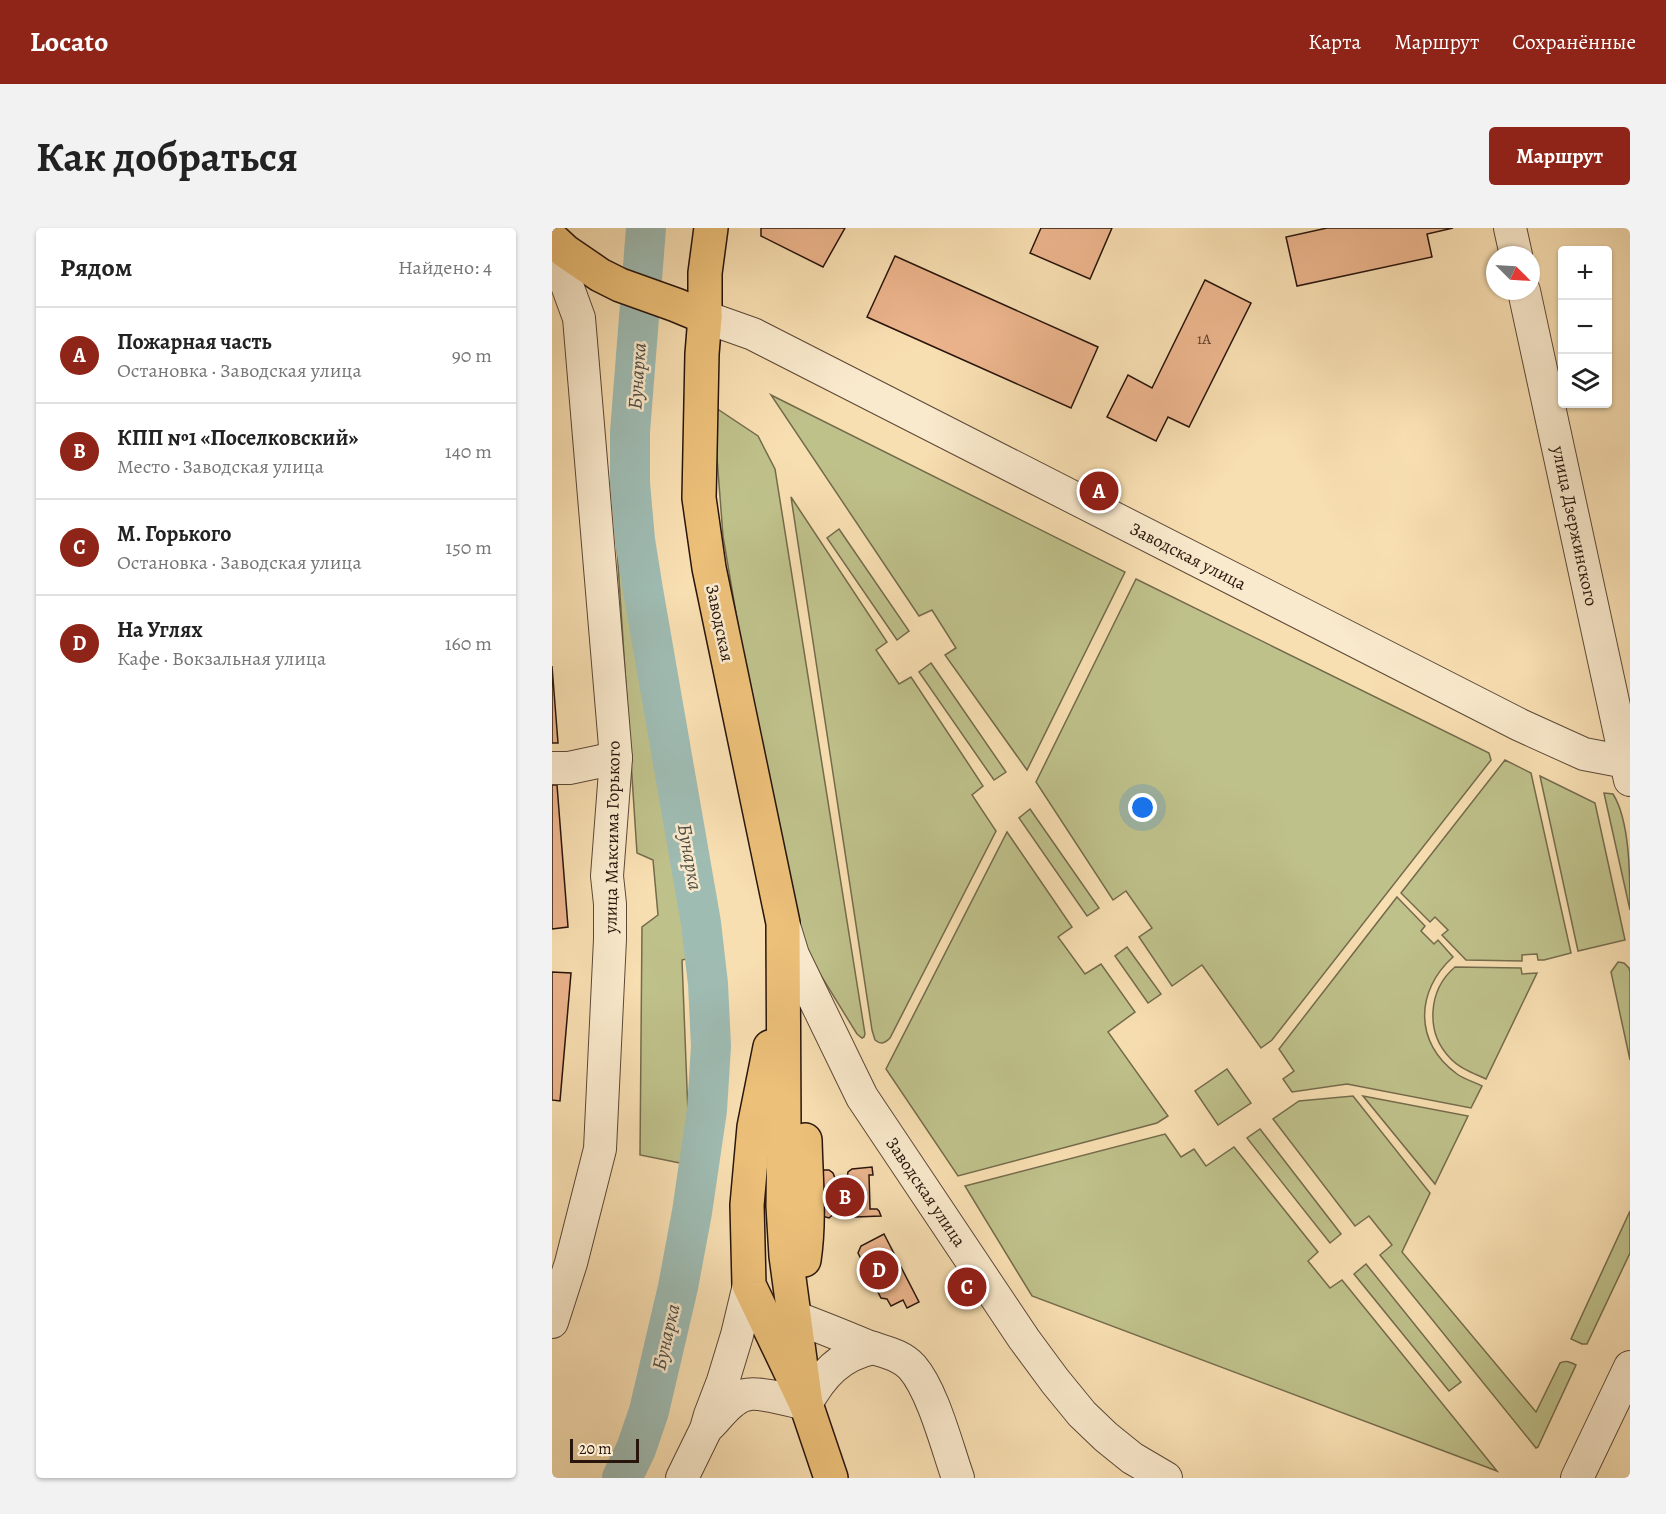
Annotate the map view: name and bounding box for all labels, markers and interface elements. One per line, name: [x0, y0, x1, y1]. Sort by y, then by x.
text: Locato: [30, 23, 108, 61]
text: Карта: [1308, 28, 1361, 56]
text: Маршрут: [1394, 28, 1479, 56]
text: Сохранённые: [1512, 28, 1636, 56]
button: Маршрут: [1489, 127, 1630, 185]
text: Как добраться: [36, 128, 298, 185]
north arrow: [1486, 246, 1540, 300]
map controls: [1558, 246, 1612, 408]
button: +: [1558, 246, 1612, 300]
text: Рядом: [60, 250, 132, 285]
text: Найдено: 4: [398, 254, 492, 281]
button: −: [1558, 300, 1612, 354]
text: Пожарная часть: [117, 327, 272, 357]
house number: 1А: [1197, 329, 1211, 349]
text: A: [73, 342, 86, 369]
text: 90 m: [452, 342, 492, 369]
water label: Бунарка: [621, 342, 653, 410]
button: layers: [1558, 354, 1612, 408]
text: Остановка · Заводская улица: [117, 357, 362, 384]
text: КПП №1 «Поселковский»: [117, 423, 358, 453]
text: B: [73, 438, 86, 465]
text: 140 m: [445, 438, 492, 465]
street label: улица Дзержинского: [1546, 443, 1604, 608]
text: Место · Заводская улица: [117, 453, 324, 480]
pin: A: [1080, 468, 1118, 514]
street label: Заводская улица: [1126, 516, 1251, 596]
text: М. Горького: [117, 519, 231, 549]
text: C: [73, 534, 86, 561]
text: 150 m: [445, 534, 492, 561]
text: Остановка · Заводская улица: [117, 549, 362, 576]
street label: Заводская: [700, 582, 740, 664]
text: На Углях: [117, 615, 203, 645]
text: D: [73, 630, 86, 657]
text: 160 m: [445, 630, 492, 657]
text: Кафе · Вокзальная улица: [117, 645, 326, 672]
street label: улица Максима Горького: [598, 740, 626, 935]
your location: [1128, 793, 1157, 822]
water label: Бунарка: [671, 822, 709, 892]
street label: Заводская улица: [880, 1132, 972, 1252]
pin: B: [826, 1174, 864, 1220]
pin: D: [860, 1248, 898, 1292]
pin: C: [948, 1264, 986, 1310]
water label: Бунарка: [645, 1301, 687, 1373]
scale bar: [570, 1436, 639, 1464]
text: 20 m: [579, 1438, 612, 1460]

